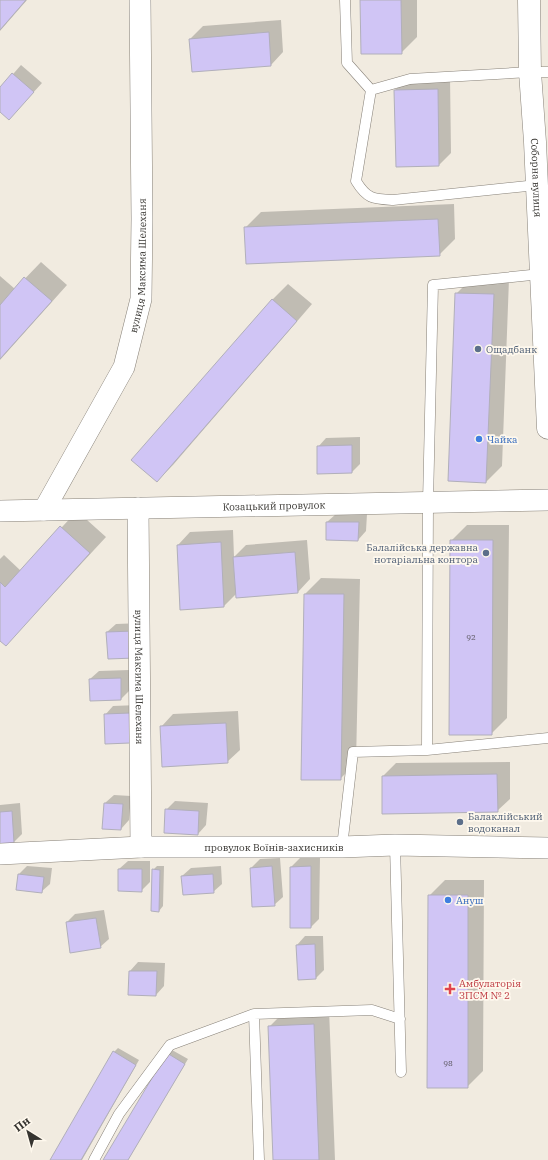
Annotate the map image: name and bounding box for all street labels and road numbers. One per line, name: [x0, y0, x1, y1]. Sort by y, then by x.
street label: Соборна вулиця: [528, 138, 545, 218]
street label: вулиця Максима Шелеханя: [126, 198, 149, 334]
street label: Козацький провулок: [223, 498, 326, 513]
street label: вулиця Максима Шелеханя: [132, 609, 147, 745]
street label: провулок Воїнів-захисників: [204, 841, 344, 854]

